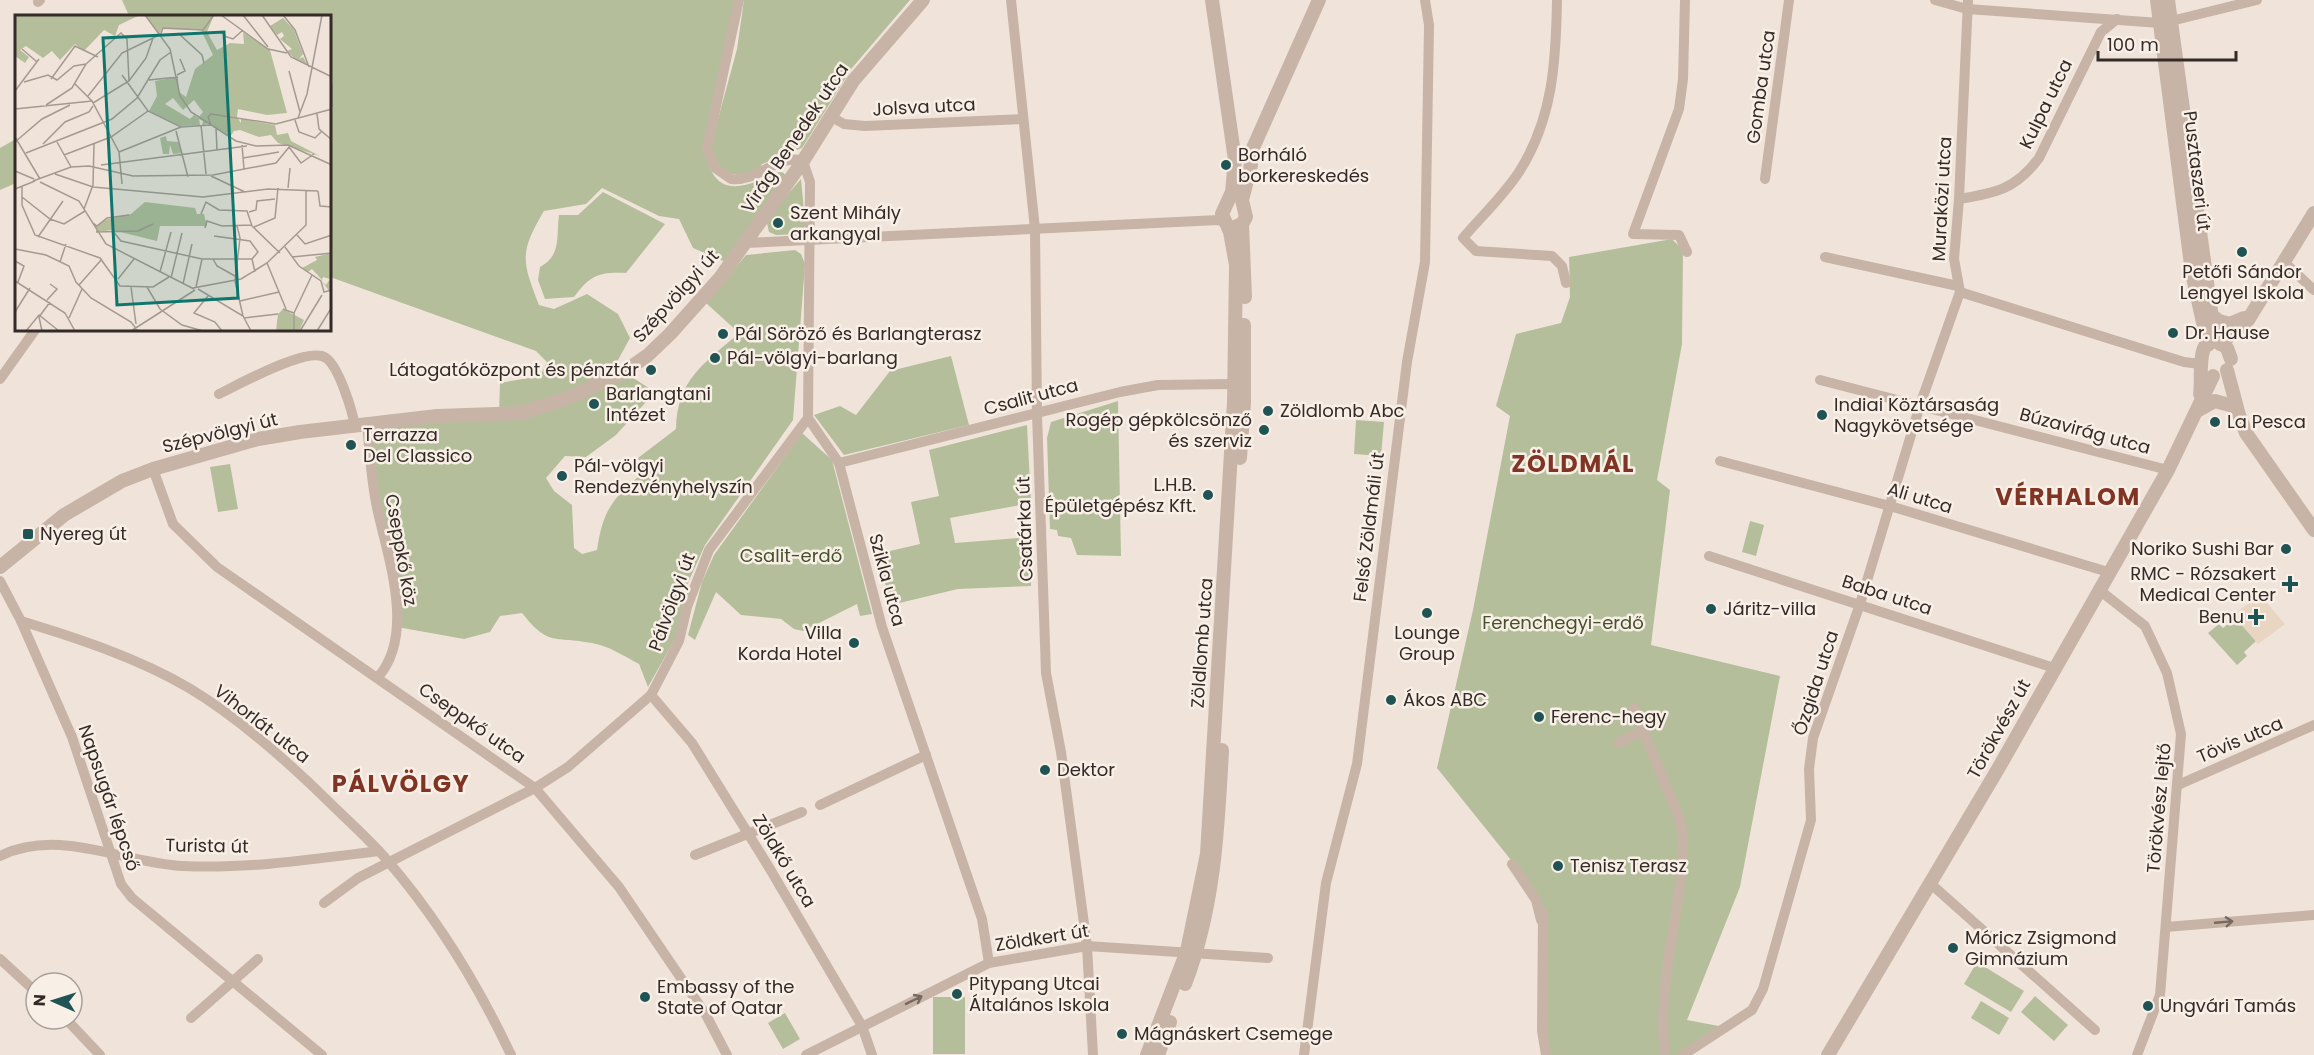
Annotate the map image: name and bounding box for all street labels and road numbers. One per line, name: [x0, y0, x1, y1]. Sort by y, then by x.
street label: Gomba utca: [1740, 29, 1781, 145]
street label: Kulpa utca: [2013, 55, 2078, 153]
street label: Virág Benedek utca: [735, 58, 854, 218]
street label: Jolsva utca: [872, 91, 976, 122]
street label: Pusztaszeri út: [2178, 109, 2217, 233]
street label: Muraközi utca: [1926, 136, 1957, 262]
street label: Szépvölgyi út: [627, 244, 724, 348]
street label: Csalit utca: [981, 372, 1081, 421]
street label: Búzavirág utca: [2017, 401, 2153, 460]
street label: Szépvölgyi út: [160, 406, 280, 459]
street label: Felső Zöldmáli út: [1347, 451, 1390, 603]
street label: Csatárka út: [1010, 476, 1039, 582]
street label: Ali utca: [1884, 476, 1956, 519]
street label: Cseppkő köz: [379, 492, 424, 608]
street label: Szikla utca: [863, 531, 912, 629]
street label: Pálvölgyi út: [642, 549, 701, 654]
street label: Baba utca: [1839, 568, 1935, 621]
street label: Zöldlomb utca: [1184, 577, 1219, 709]
street label: Őzgida utca: [1787, 627, 1844, 739]
street label: Törökvész út: [1961, 674, 2036, 783]
street label: Cseppkő utca: [414, 676, 531, 769]
street label: Vihorlát utca: [209, 678, 316, 769]
street label: Tövis utca: [2193, 710, 2287, 769]
street label: Napsugár lépcső: [73, 721, 146, 874]
street label: Törökvész lejtő: [2140, 742, 2177, 874]
street label: Zöldkő utca: [747, 809, 822, 912]
street label: Turista út: [165, 832, 249, 859]
street label: Zöldkert út: [993, 918, 1091, 957]

